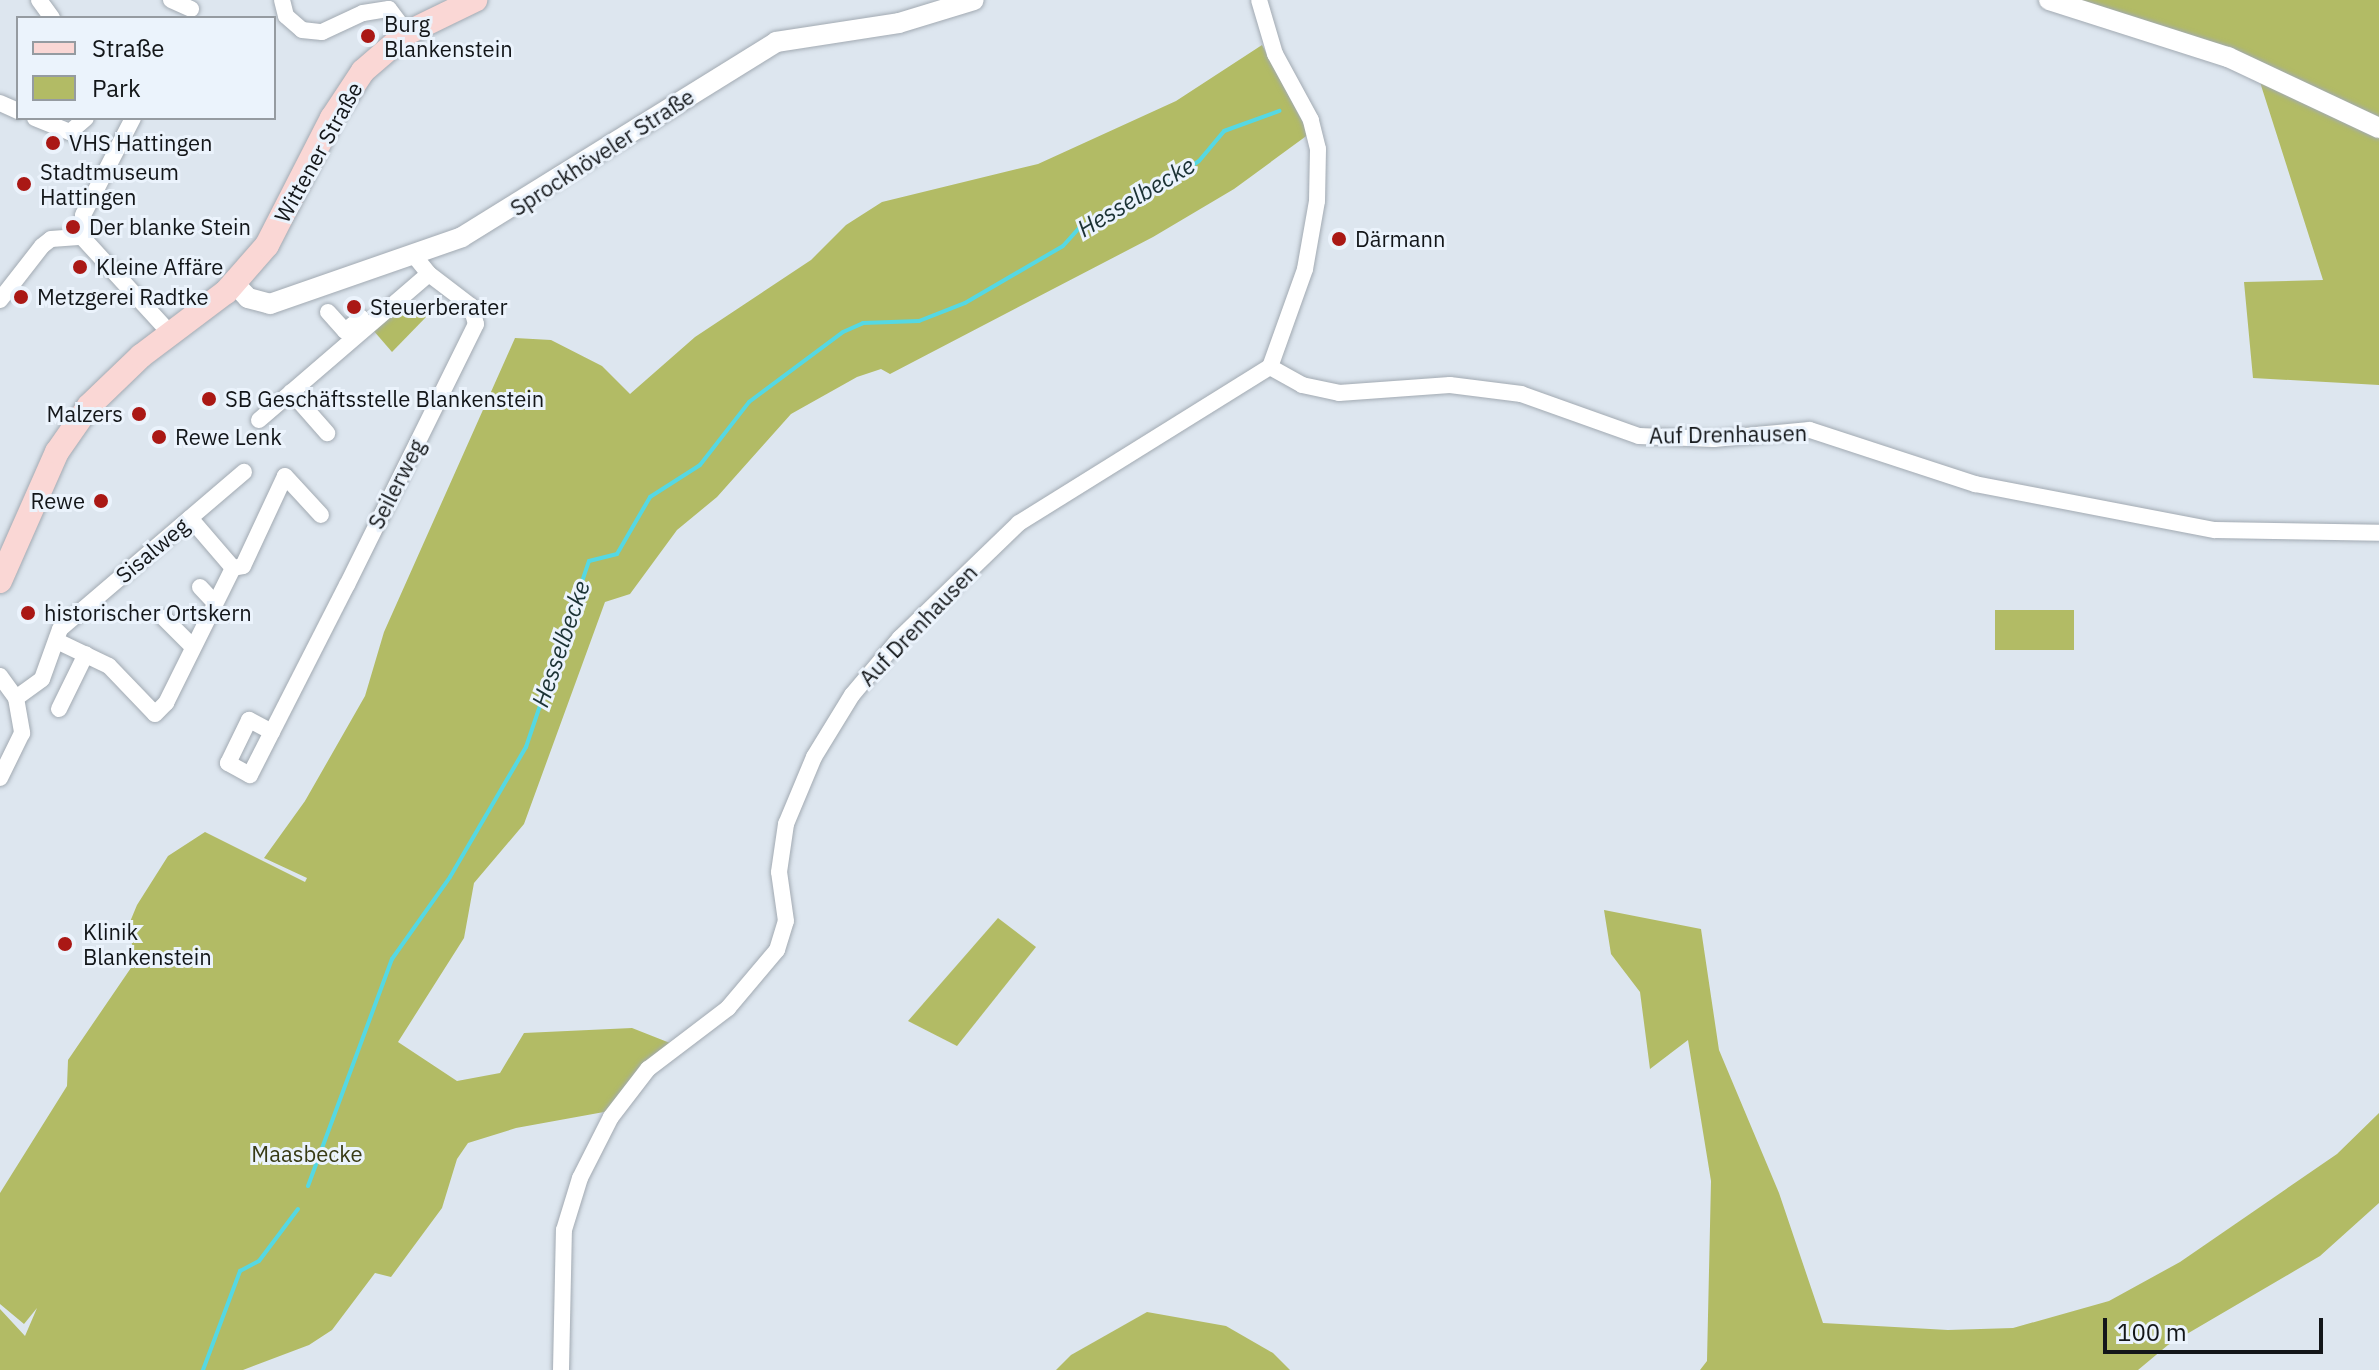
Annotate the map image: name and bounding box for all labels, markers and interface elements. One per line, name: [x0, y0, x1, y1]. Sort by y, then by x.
place label: Burg Blankenstein: [384, 10, 513, 62]
legend: [16, 16, 276, 120]
marker: Burg Blankenstein: [359, 27, 377, 45]
text: Straße: [92, 32, 164, 64]
text: Park: [92, 72, 141, 104]
street label: Wittener Straße: [269, 77, 367, 227]
street label: Sprockhöveler Straße: [505, 83, 699, 221]
place label: VHS Hattingen: [69, 130, 213, 156]
marker: VHS Hattingen: [44, 134, 62, 152]
water label: Hesselbecke: [1072, 151, 1200, 243]
place label: Stadtmuseum Hattingen: [40, 158, 179, 210]
marker: Stadtmuseum Hattingen: [15, 175, 33, 193]
place label: Der blanke Stein: [89, 214, 251, 240]
marker: Der blanke Stein: [64, 218, 82, 236]
place label: Därmann: [1355, 226, 1446, 252]
marker: Därmann: [1330, 230, 1348, 248]
place label: Kleine Affäre: [96, 254, 223, 280]
marker: Kleine Affäre: [71, 258, 89, 276]
place label: Metzgerei Radtke: [37, 284, 209, 310]
marker: Metzgerei Radtke: [12, 288, 30, 306]
place label: Steuerberater: [370, 294, 507, 320]
marker: Steuerberater: [345, 298, 363, 316]
place label: SB Geschäftsstelle Blankenstein: [225, 386, 544, 412]
marker: SB Geschäftsstelle Blankenstein: [200, 390, 218, 408]
place label: Malzers: [47, 401, 123, 427]
marker: Malzers: [130, 405, 148, 423]
street label: Auf Drenhausen: [1649, 419, 1807, 449]
place label: Rewe Lenk: [175, 424, 282, 450]
marker: Rewe Lenk: [150, 428, 168, 446]
street label: Seilerweg: [362, 435, 430, 533]
place label: Rewe: [30, 488, 85, 514]
marker: Rewe: [92, 492, 110, 510]
street label: Sisalweg: [110, 512, 194, 588]
street label: Auf Drenhausen: [854, 559, 982, 691]
water label: Hesselbecke: [526, 577, 596, 711]
place label: historischer Ortskern: [44, 600, 252, 626]
marker: historischer Ortskern: [19, 604, 37, 622]
place label: Klinik Blankenstein: [83, 918, 212, 970]
marker: Klinik Blankenstein: [54, 933, 76, 955]
park label: Maasbecke: [251, 1141, 363, 1167]
scale bar: [2107, 1302, 2327, 1352]
text: 100 m: [2117, 1316, 2187, 1348]

